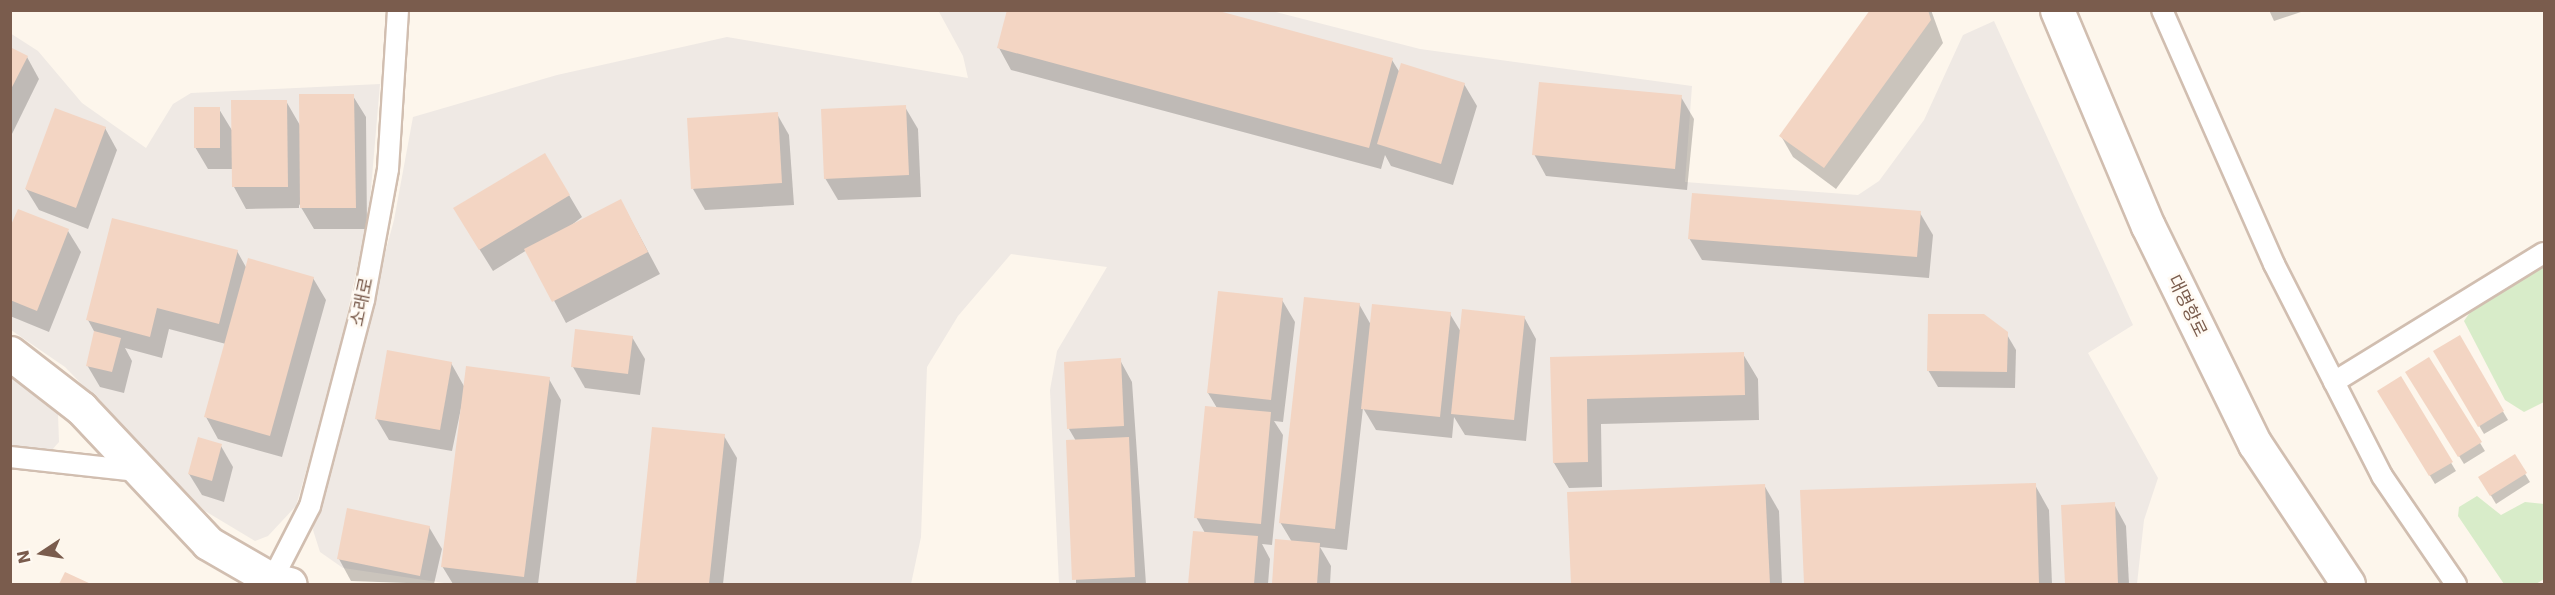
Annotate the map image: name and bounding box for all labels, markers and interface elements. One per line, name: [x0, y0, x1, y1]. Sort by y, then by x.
street label: 대명항로: [2163, 271, 2211, 341]
street label: 소래로: [346, 275, 378, 329]
north arrow: [12, 523, 72, 583]
text: N: [13, 548, 35, 565]

